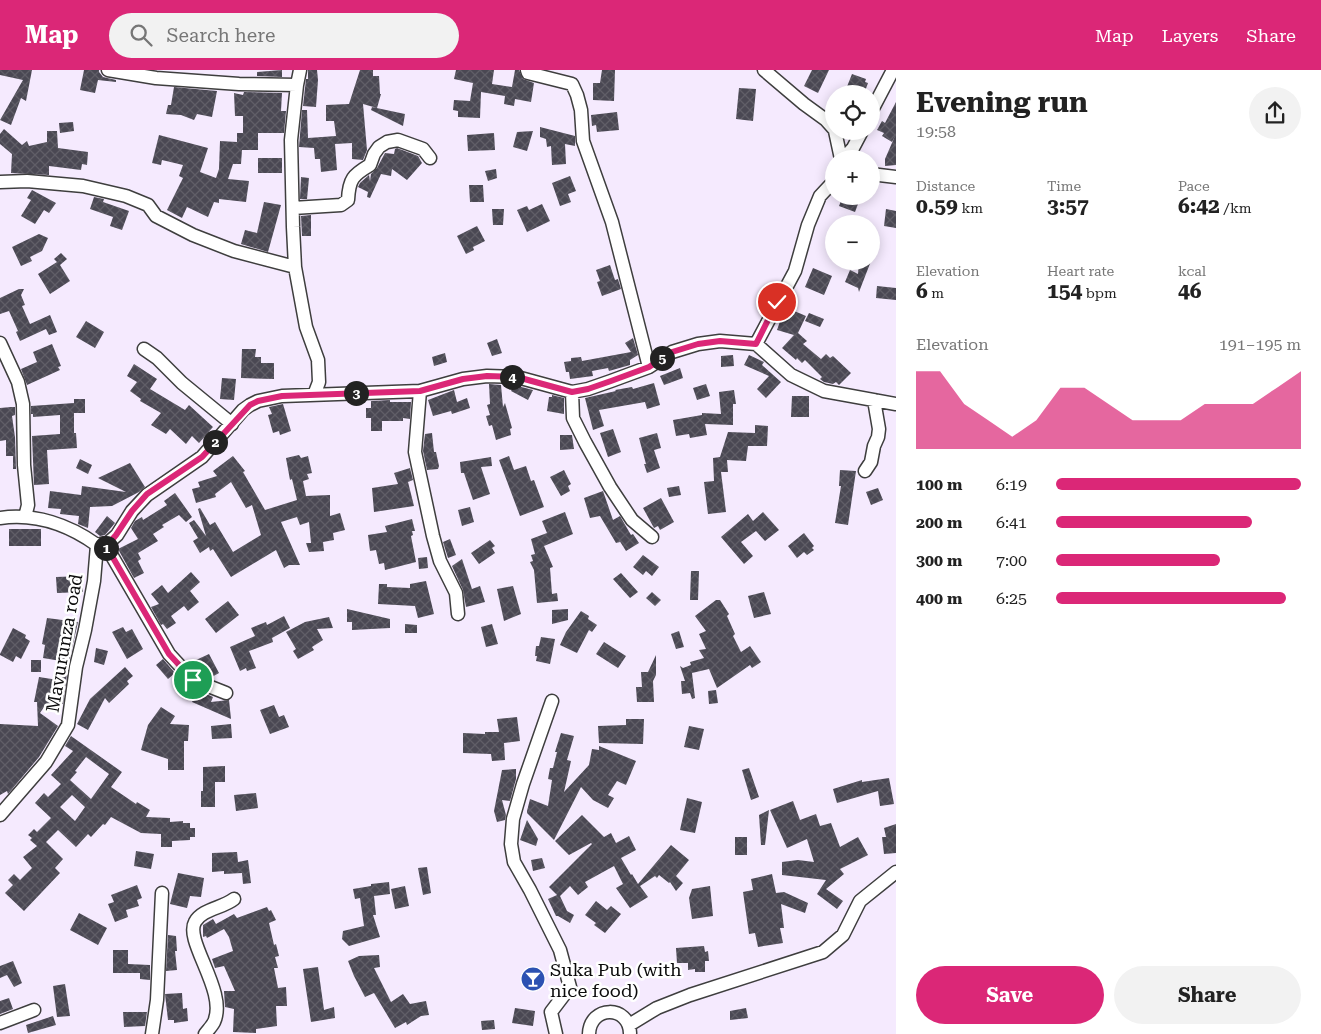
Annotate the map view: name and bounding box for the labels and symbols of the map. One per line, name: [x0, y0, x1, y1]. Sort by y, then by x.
pin: [756, 281, 798, 323]
pin: 5: [650, 346, 674, 370]
pin: 4: [500, 364, 524, 390]
pin: 3: [344, 380, 368, 406]
pin: 2: [202, 430, 228, 454]
pin: 1: [94, 536, 118, 560]
street label: Mavurunza road: [41, 572, 87, 714]
pin: [172, 659, 214, 701]
place label: Suka Pub (with nice food): [550, 959, 682, 1001]
bar icon: Suka Pub (with nice food): [520, 966, 546, 992]

